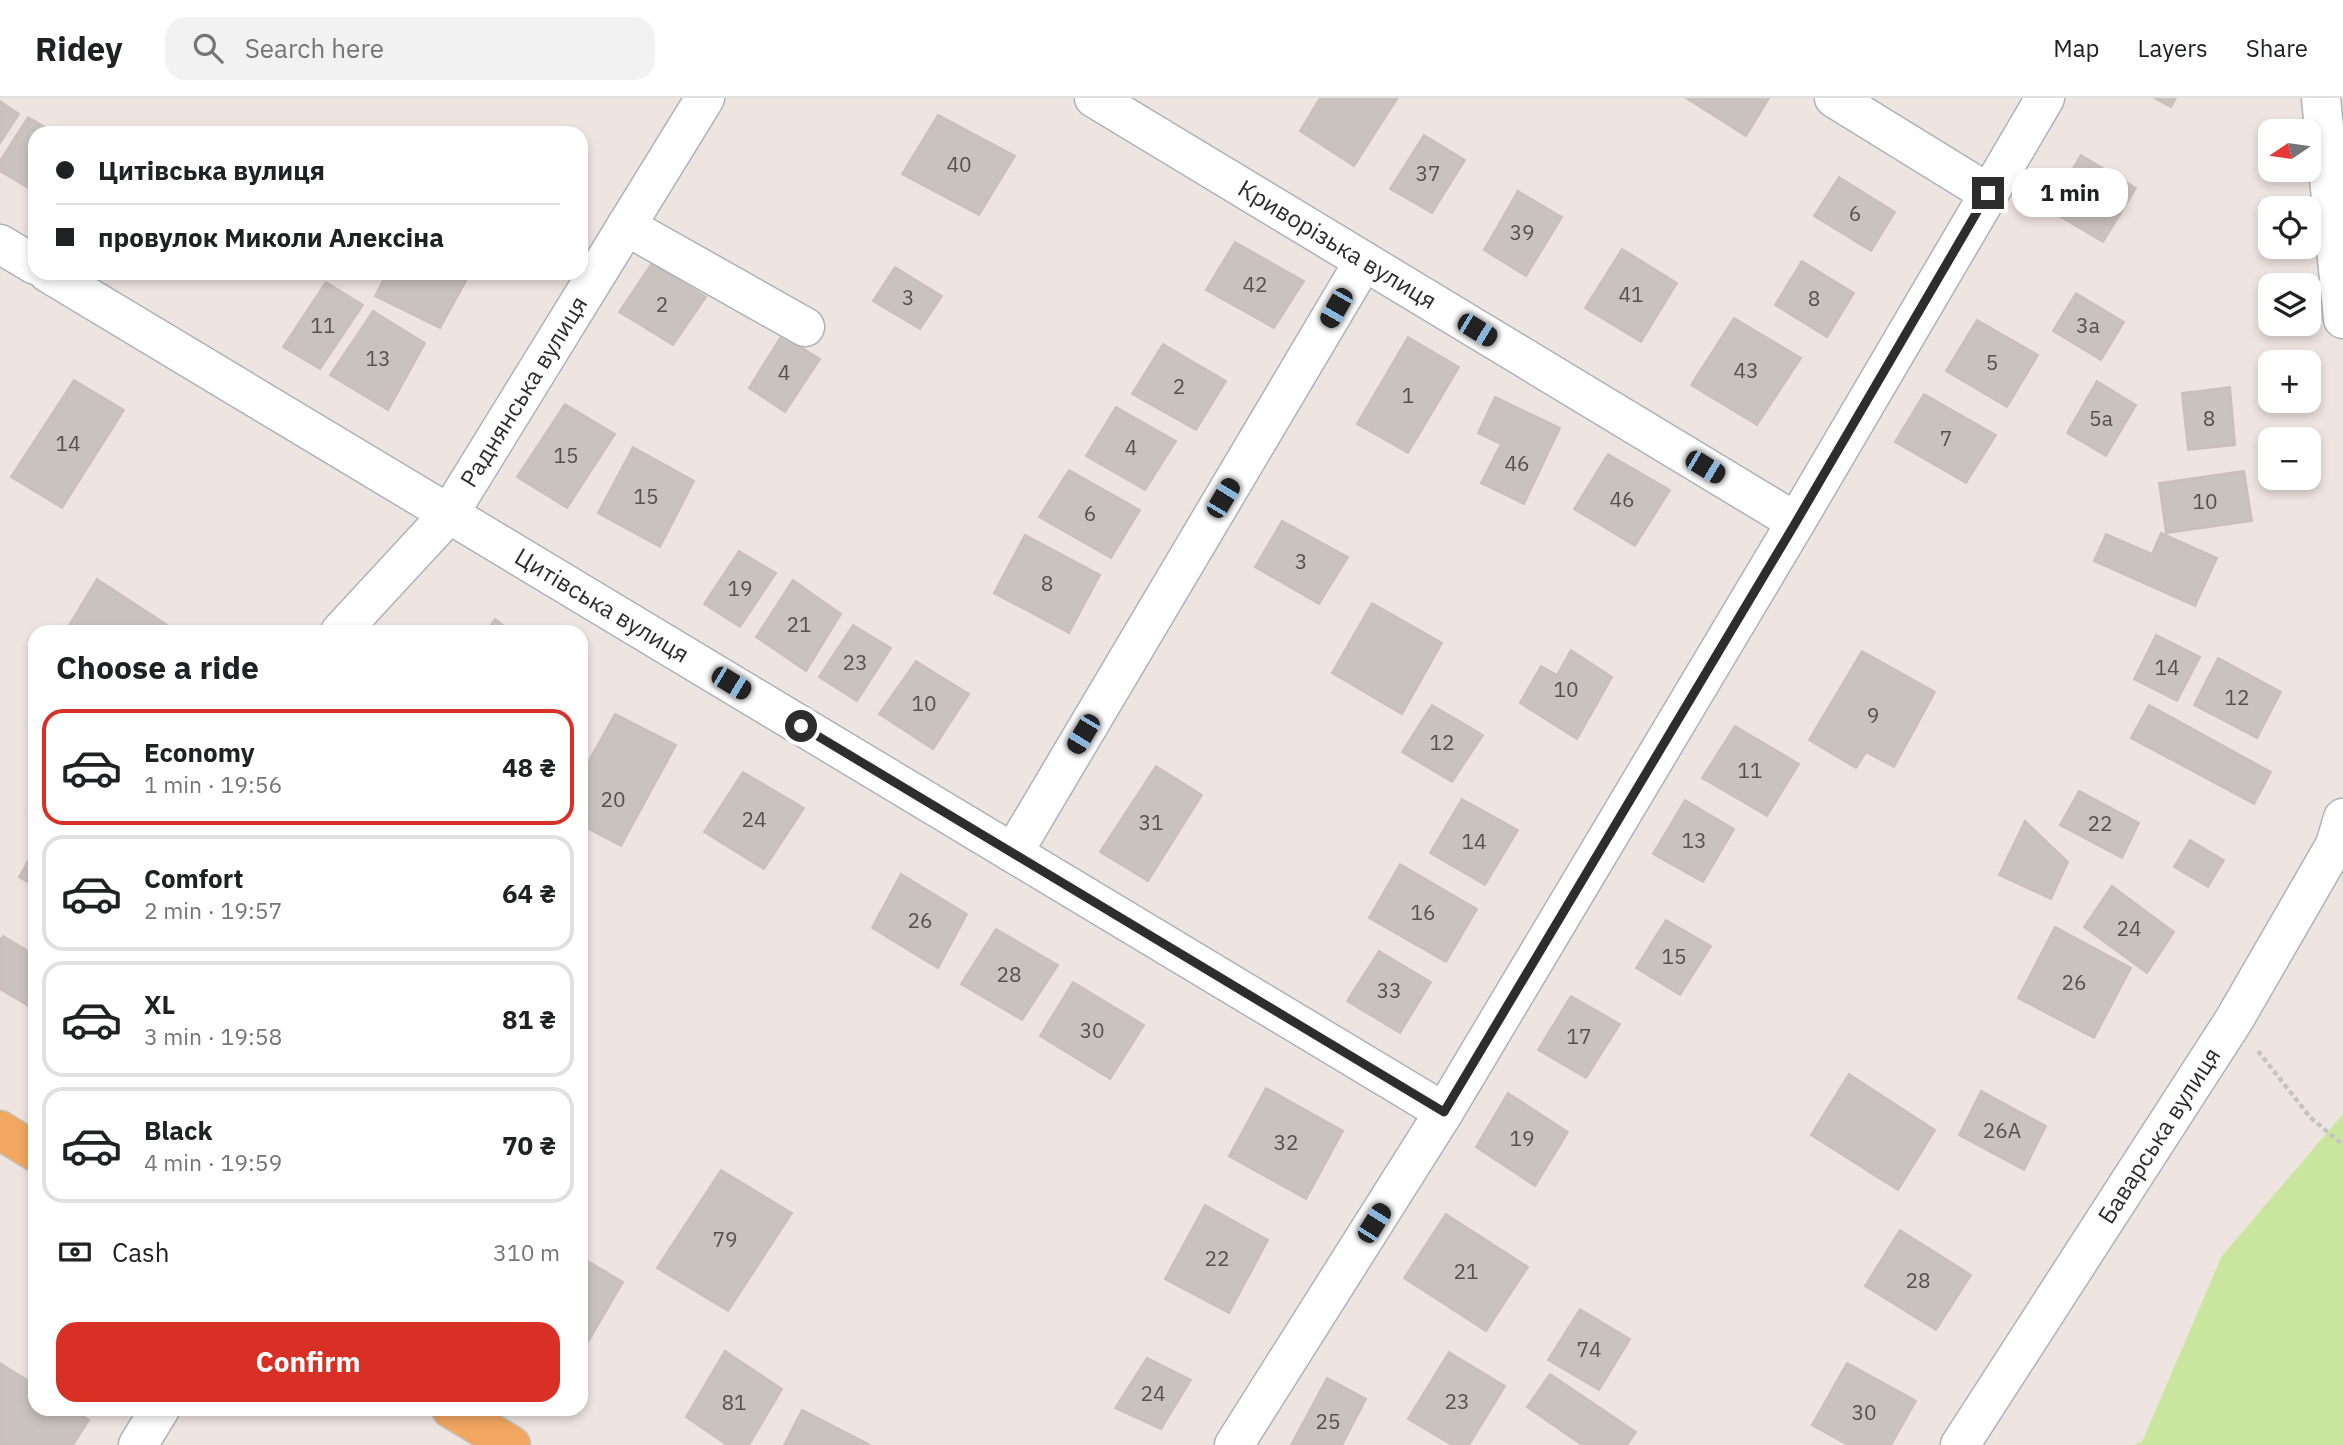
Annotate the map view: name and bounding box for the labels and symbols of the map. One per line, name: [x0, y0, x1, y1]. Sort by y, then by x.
north arrow: [2258, 119, 2320, 182]
house number: 40: [946, 150, 972, 178]
house number: 37: [1415, 159, 1441, 187]
callout: 1 min: [2012, 168, 2128, 217]
street label: Криворізька вулиця: [1232, 172, 1443, 316]
route end: [1972, 177, 2004, 209]
house number: 6: [1849, 199, 1861, 227]
house number: 39: [1509, 218, 1535, 246]
house number: 42: [1242, 270, 1268, 298]
house number: 41: [1618, 280, 1644, 308]
house number: 3: [902, 283, 914, 311]
house number: 8: [1808, 284, 1820, 312]
car: [1317, 285, 1356, 331]
street label: Раднянська вулиця: [452, 290, 594, 493]
house number: 2: [656, 290, 668, 318]
car: [1454, 310, 1501, 350]
house number: 11: [310, 311, 336, 339]
house number: 3а: [2076, 311, 2100, 339]
house number: 13: [365, 344, 391, 372]
house number: 5: [1986, 348, 1998, 376]
house number: 43: [1733, 356, 1759, 384]
house number: 4: [778, 358, 790, 386]
house number: 2: [1173, 372, 1185, 400]
house number: 1: [1402, 381, 1414, 409]
house number: 5а: [2089, 404, 2113, 432]
house number: 8: [2203, 404, 2215, 432]
house number: 7: [1940, 424, 1952, 452]
house number: 14: [55, 429, 81, 457]
house number: 4: [1125, 433, 1137, 461]
house number: 15: [553, 441, 579, 469]
car: [1682, 447, 1729, 487]
house number: 46: [1504, 449, 1530, 477]
car: [1204, 475, 1243, 521]
house number: 15: [633, 482, 659, 510]
house number: 46: [1609, 485, 1635, 513]
house number: 10: [2192, 487, 2218, 515]
house number: 6: [1084, 499, 1096, 527]
street label: Цитівська вулиця: [509, 540, 695, 670]
house number: 3: [1295, 547, 1307, 575]
house number: 8: [1041, 569, 1053, 597]
house number: 19: [727, 574, 753, 602]
house number: 21: [786, 610, 812, 638]
house number: 23: [842, 648, 868, 676]
house number: 14: [2154, 653, 2180, 681]
car: [708, 663, 755, 703]
house number: 10: [1553, 675, 1579, 703]
house number: 12: [2224, 683, 2250, 711]
house number: 10: [911, 689, 937, 717]
house number: 9: [1867, 701, 1879, 729]
route start: [785, 710, 817, 742]
car: [1064, 711, 1103, 757]
house number: 12: [1429, 728, 1455, 756]
house number: 11: [1737, 756, 1763, 784]
house number: 20: [600, 785, 626, 813]
house number: 24: [741, 805, 767, 833]
house number: 31: [1138, 808, 1164, 836]
house number: 22: [2087, 809, 2113, 837]
house number: 13: [1681, 826, 1707, 854]
house number: 14: [1461, 827, 1487, 855]
house number: 16: [1410, 898, 1436, 926]
house number: 26: [907, 906, 933, 934]
house number: 24: [2116, 914, 2142, 942]
house number: 15: [1661, 942, 1687, 970]
house number: 28: [996, 960, 1022, 988]
house number: 26: [2061, 968, 2087, 996]
house number: 33: [1376, 976, 1402, 1004]
house number: 30: [1079, 1016, 1105, 1044]
house number: 17: [1566, 1022, 1592, 1050]
street label: Баварська вулиця: [2090, 1041, 2227, 1230]
house number: 26А: [1983, 1116, 2021, 1144]
house number: 19: [1509, 1124, 1535, 1152]
house number: 32: [1273, 1128, 1299, 1156]
car: [1354, 1200, 1395, 1246]
house number: 79: [712, 1225, 738, 1253]
house number: 22: [1204, 1244, 1230, 1272]
house number: 21: [1453, 1257, 1479, 1285]
house number: 28: [1905, 1266, 1931, 1294]
house number: 74: [1576, 1335, 1602, 1363]
house number: 24: [1140, 1379, 1166, 1407]
house number: 23: [1444, 1387, 1470, 1415]
house number: 81: [721, 1388, 747, 1416]
house number: 30: [1851, 1398, 1877, 1426]
house number: 25: [1315, 1407, 1341, 1435]

